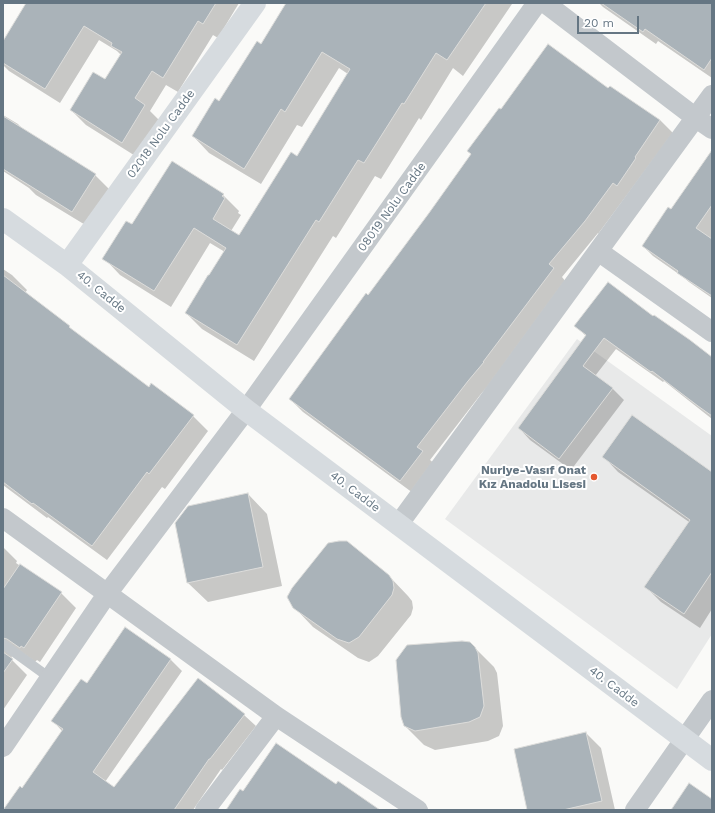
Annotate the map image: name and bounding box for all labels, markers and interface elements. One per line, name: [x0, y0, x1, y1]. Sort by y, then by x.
scale bar: [579, 8, 641, 34]
text: 20 m: [584, 16, 614, 30]
street label: 02018 Nolu Cadde: [124, 87, 198, 181]
street label: 08019 Nolu Cadde: [355, 160, 429, 254]
street label: 40. Cadde: [74, 268, 128, 316]
place label: Nuriye-Vasıf Onat Kız Anadolu Lisesi: [479, 463, 586, 491]
street label: 40. Cadde: [327, 469, 383, 515]
marker: Nuriye-Vasıf Onat Kız Anadolu Lisesi: [589, 472, 599, 482]
street label: 40. Cadde: [586, 664, 642, 710]

